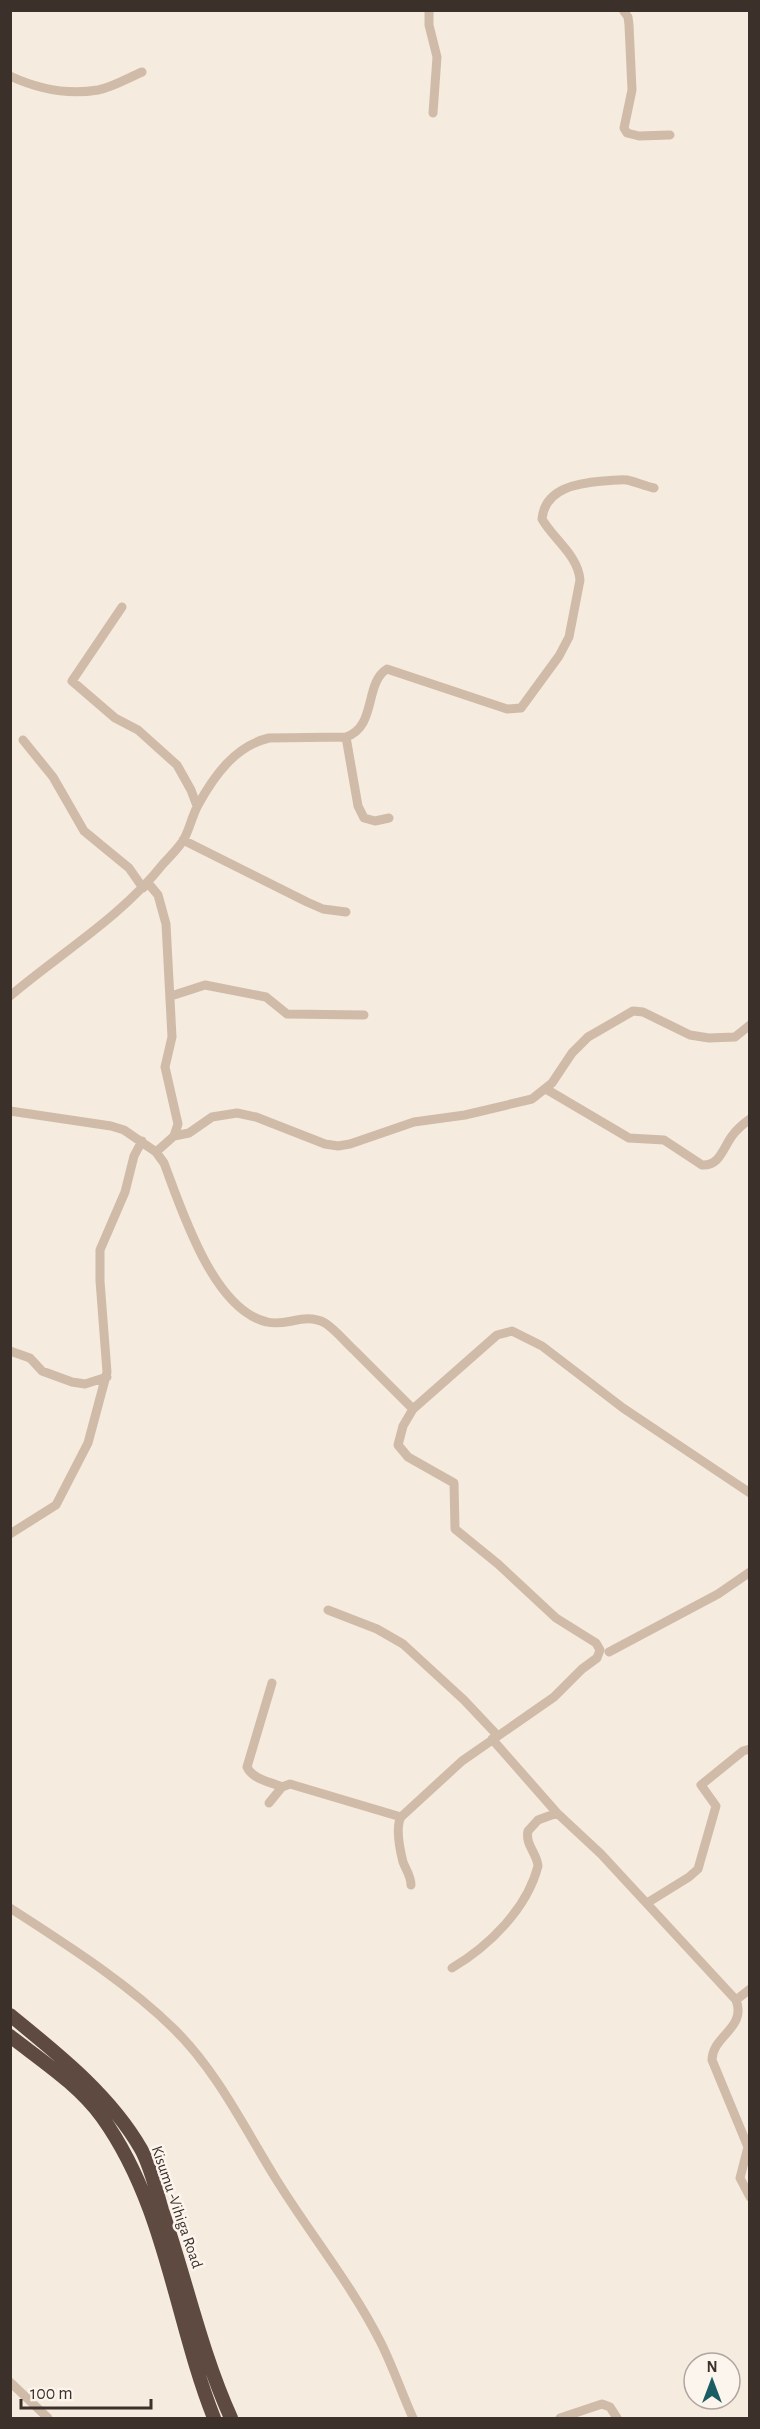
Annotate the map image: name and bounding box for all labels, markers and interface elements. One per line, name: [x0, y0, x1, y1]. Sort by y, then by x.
street label: Kisumu -Vihiga Road: [149, 2144, 205, 2270]
north arrow: [682, 2351, 742, 2411]
text: N: [706, 2359, 718, 2375]
scale bar: [21, 2372, 152, 2410]
text: 100 m: [30, 2385, 73, 2403]

